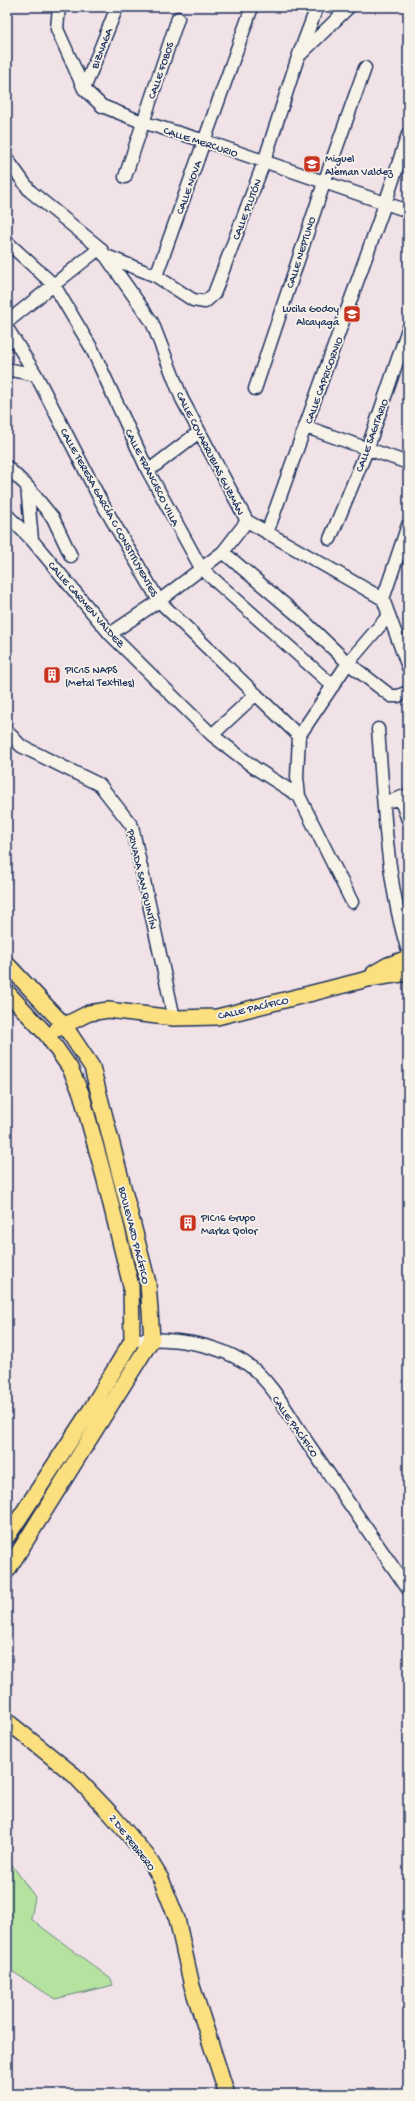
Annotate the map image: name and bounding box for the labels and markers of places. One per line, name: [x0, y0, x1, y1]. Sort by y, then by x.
school or university icon: Miguel Aleman Valdez: [302, 154, 322, 174]
place label: Miguel Aleman Valdez: [325, 154, 394, 179]
place label: Lucila Godoy Alcayaga: [282, 304, 340, 329]
school or university icon: Lucila Godoy Alcayaga: [342, 304, 362, 324]
building icon: PIC15 NAPS (Metal Textiles): [42, 665, 62, 685]
place label: PIC15 NAPS (Metal Textiles): [64, 665, 135, 690]
building icon: PIC16 Grupo Marka Qolor: [178, 1213, 198, 1233]
place label: PIC16 Grupo Marka Qolor: [200, 1213, 258, 1238]

